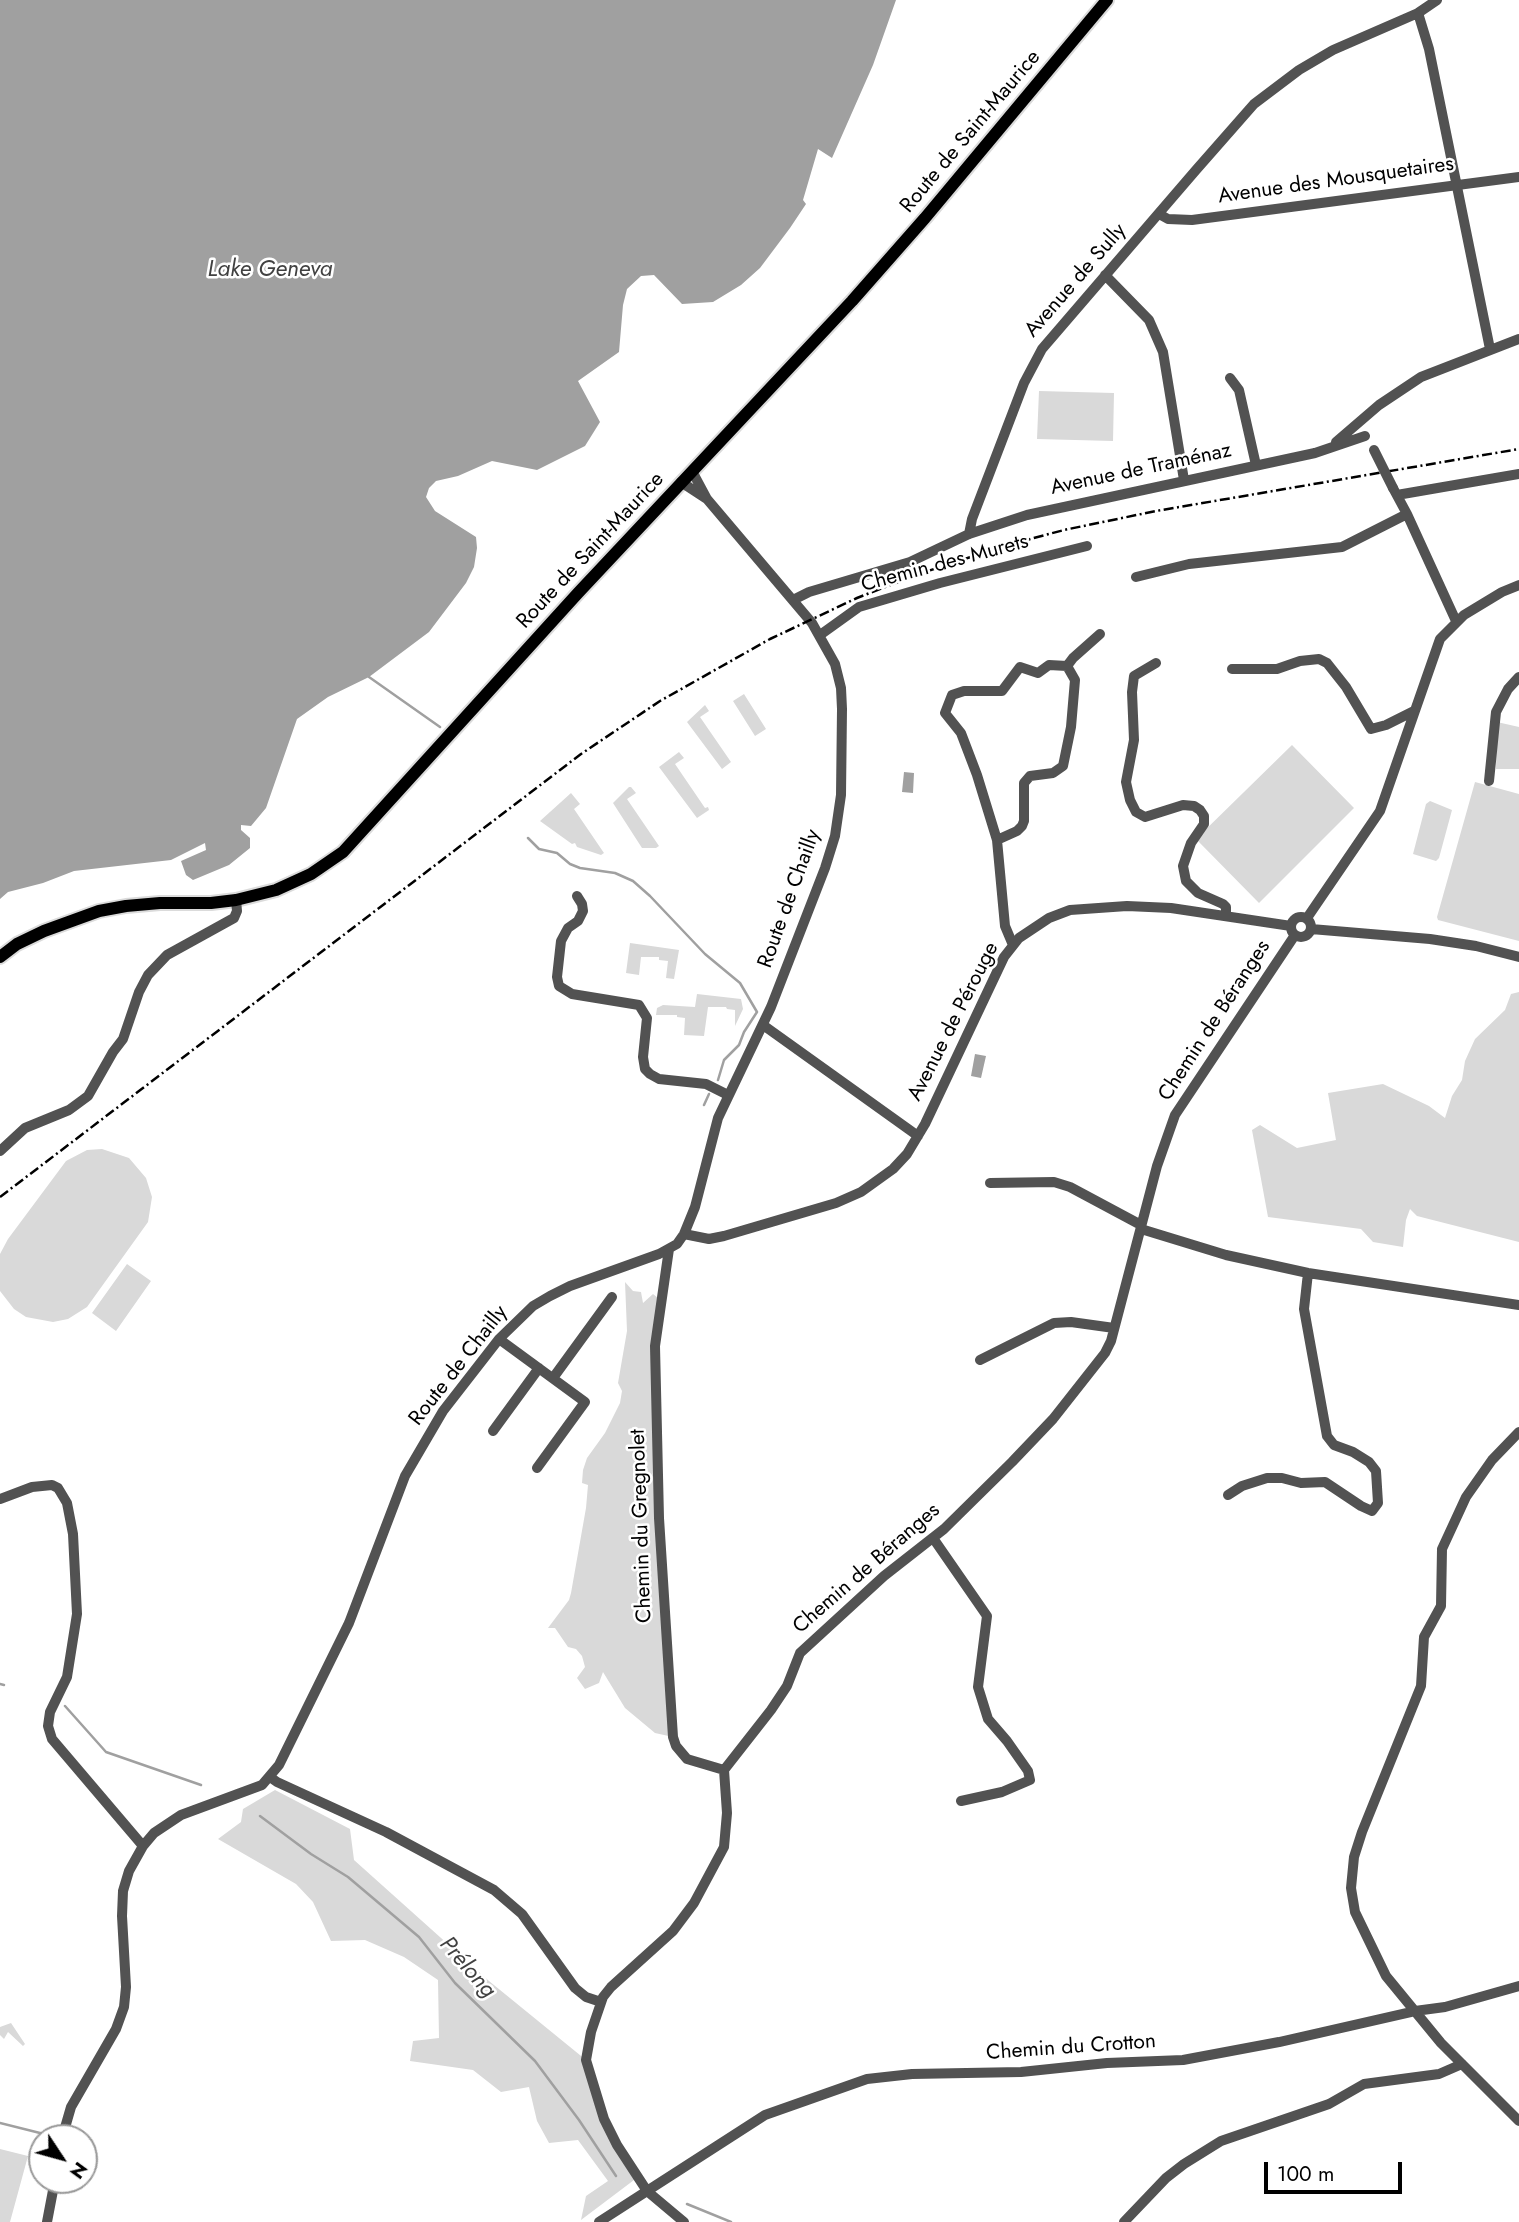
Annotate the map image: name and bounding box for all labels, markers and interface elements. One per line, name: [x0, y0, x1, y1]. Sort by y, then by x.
street label: Route de Saint-Maurice: [896, 46, 1046, 218]
street label: Avenue des Mousquetaires: [1217, 152, 1455, 210]
street label: Avenue de Sully: [1020, 219, 1132, 343]
water label: Lake Geneva: [208, 256, 332, 284]
street label: Avenue de Traménaz: [1048, 439, 1234, 501]
street label: Route de Saint-Maurice: [512, 468, 670, 634]
street label: Chemin des Murets: [859, 530, 1031, 598]
street label: Route de Chailly: [753, 826, 827, 972]
street label: Chemin de Béranges: [1154, 936, 1276, 1106]
street label: Avenue de Pérouge: [903, 938, 1005, 1106]
street label: Route de Chailly: [404, 1301, 514, 1431]
street label: Chemin du Gregnolet: [626, 1429, 658, 1623]
street label: Chemin de Béranges: [788, 1498, 946, 1640]
water label: Prélong: [433, 1932, 501, 2004]
street label: Chemin du Crotton: [985, 2030, 1157, 2066]
north arrow: [28, 2124, 98, 2194]
scale bar: [1267, 2148, 1405, 2192]
text: N: [63, 2156, 94, 2185]
text: 100 m: [1277, 2159, 1334, 2189]

